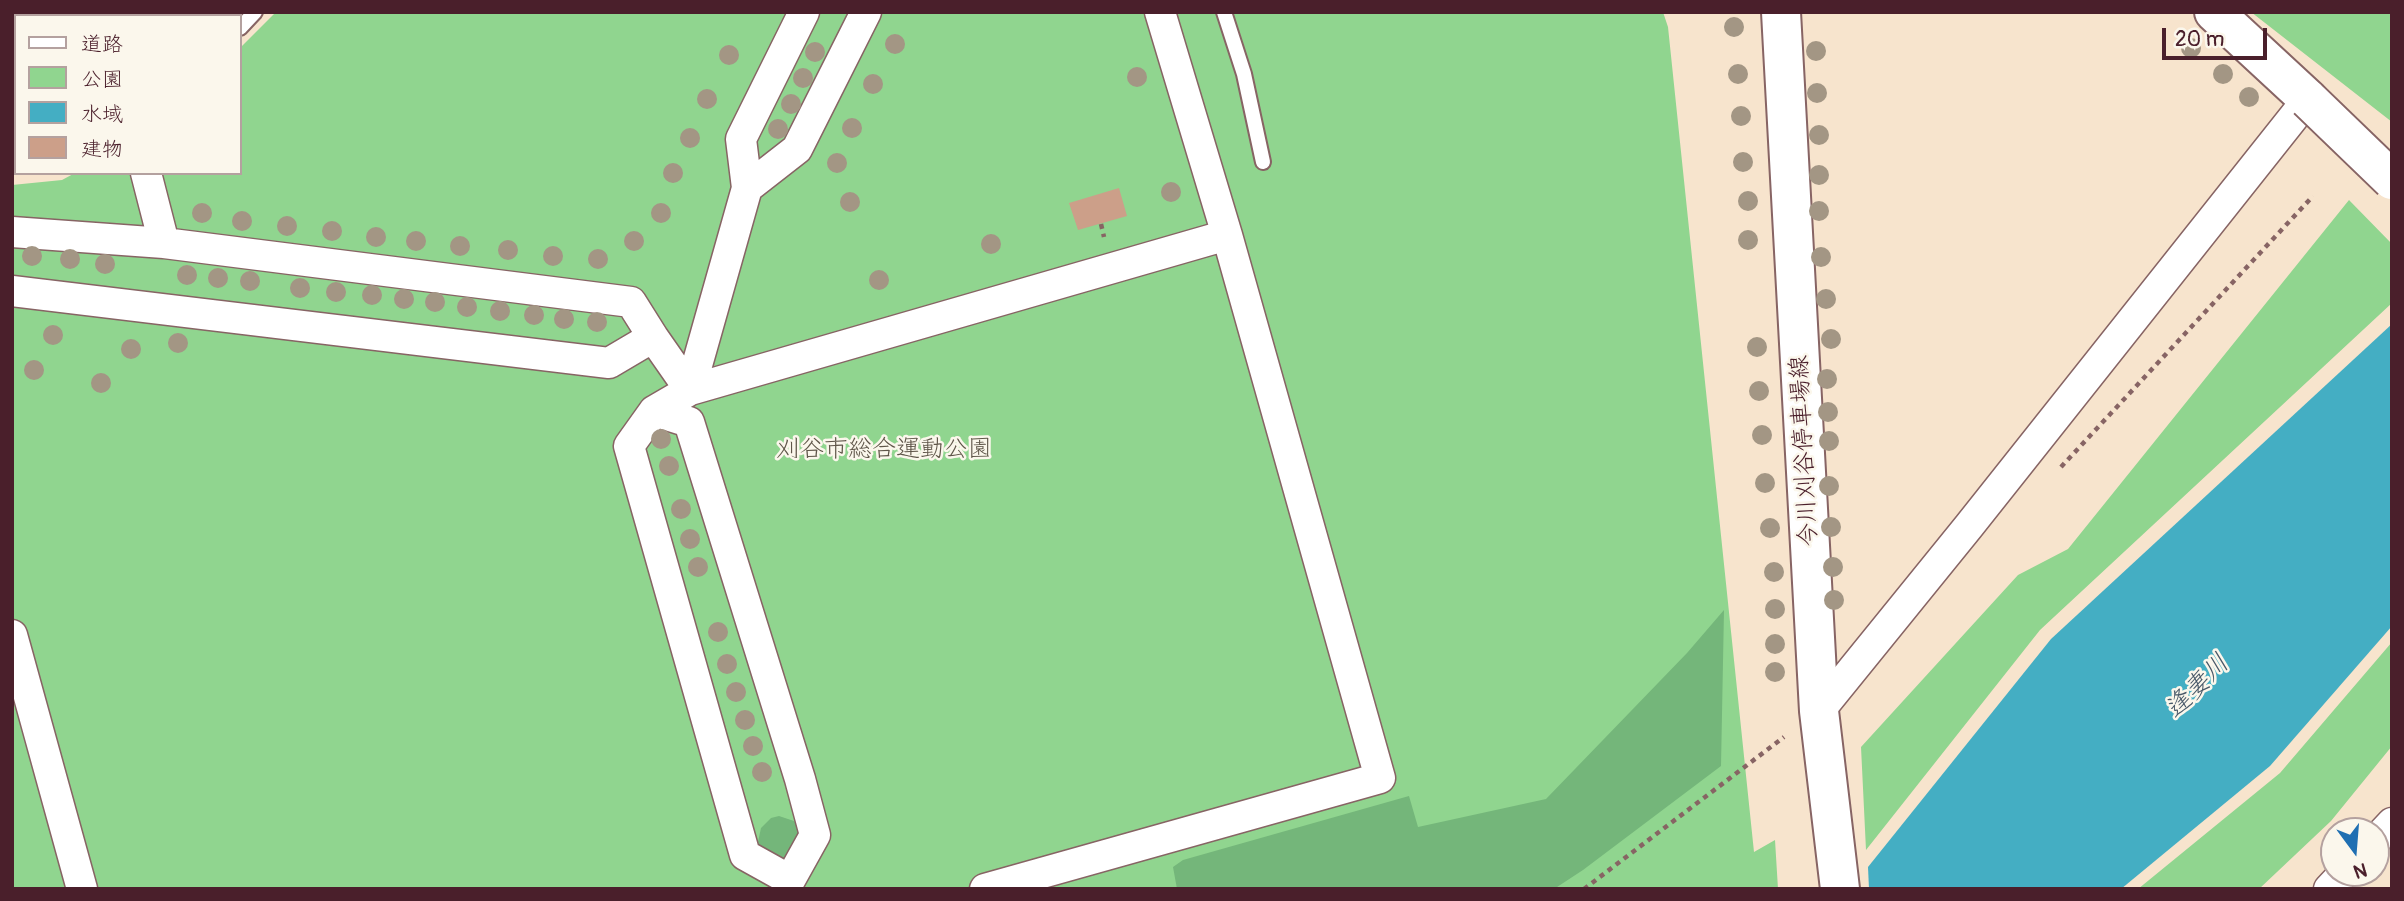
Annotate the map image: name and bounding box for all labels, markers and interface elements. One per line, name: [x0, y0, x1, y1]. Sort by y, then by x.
legend: [14, 14, 242, 175]
scale bar: [2166, 14, 2271, 58]
text: 20 m: [2175, 26, 2224, 53]
text: 道路: [81, 31, 123, 58]
text: 公園: [81, 66, 123, 93]
text: 水域: [81, 101, 123, 128]
text: 建物: [81, 136, 123, 163]
street label: 今川刈谷停車場線: [1786, 354, 1824, 548]
park label: 刈谷市総合運動公園: [776, 436, 992, 464]
water label: 逢妻川: [2159, 648, 2237, 726]
north arrow: [2320, 817, 2390, 887]
text: N: [2351, 857, 2370, 884]

